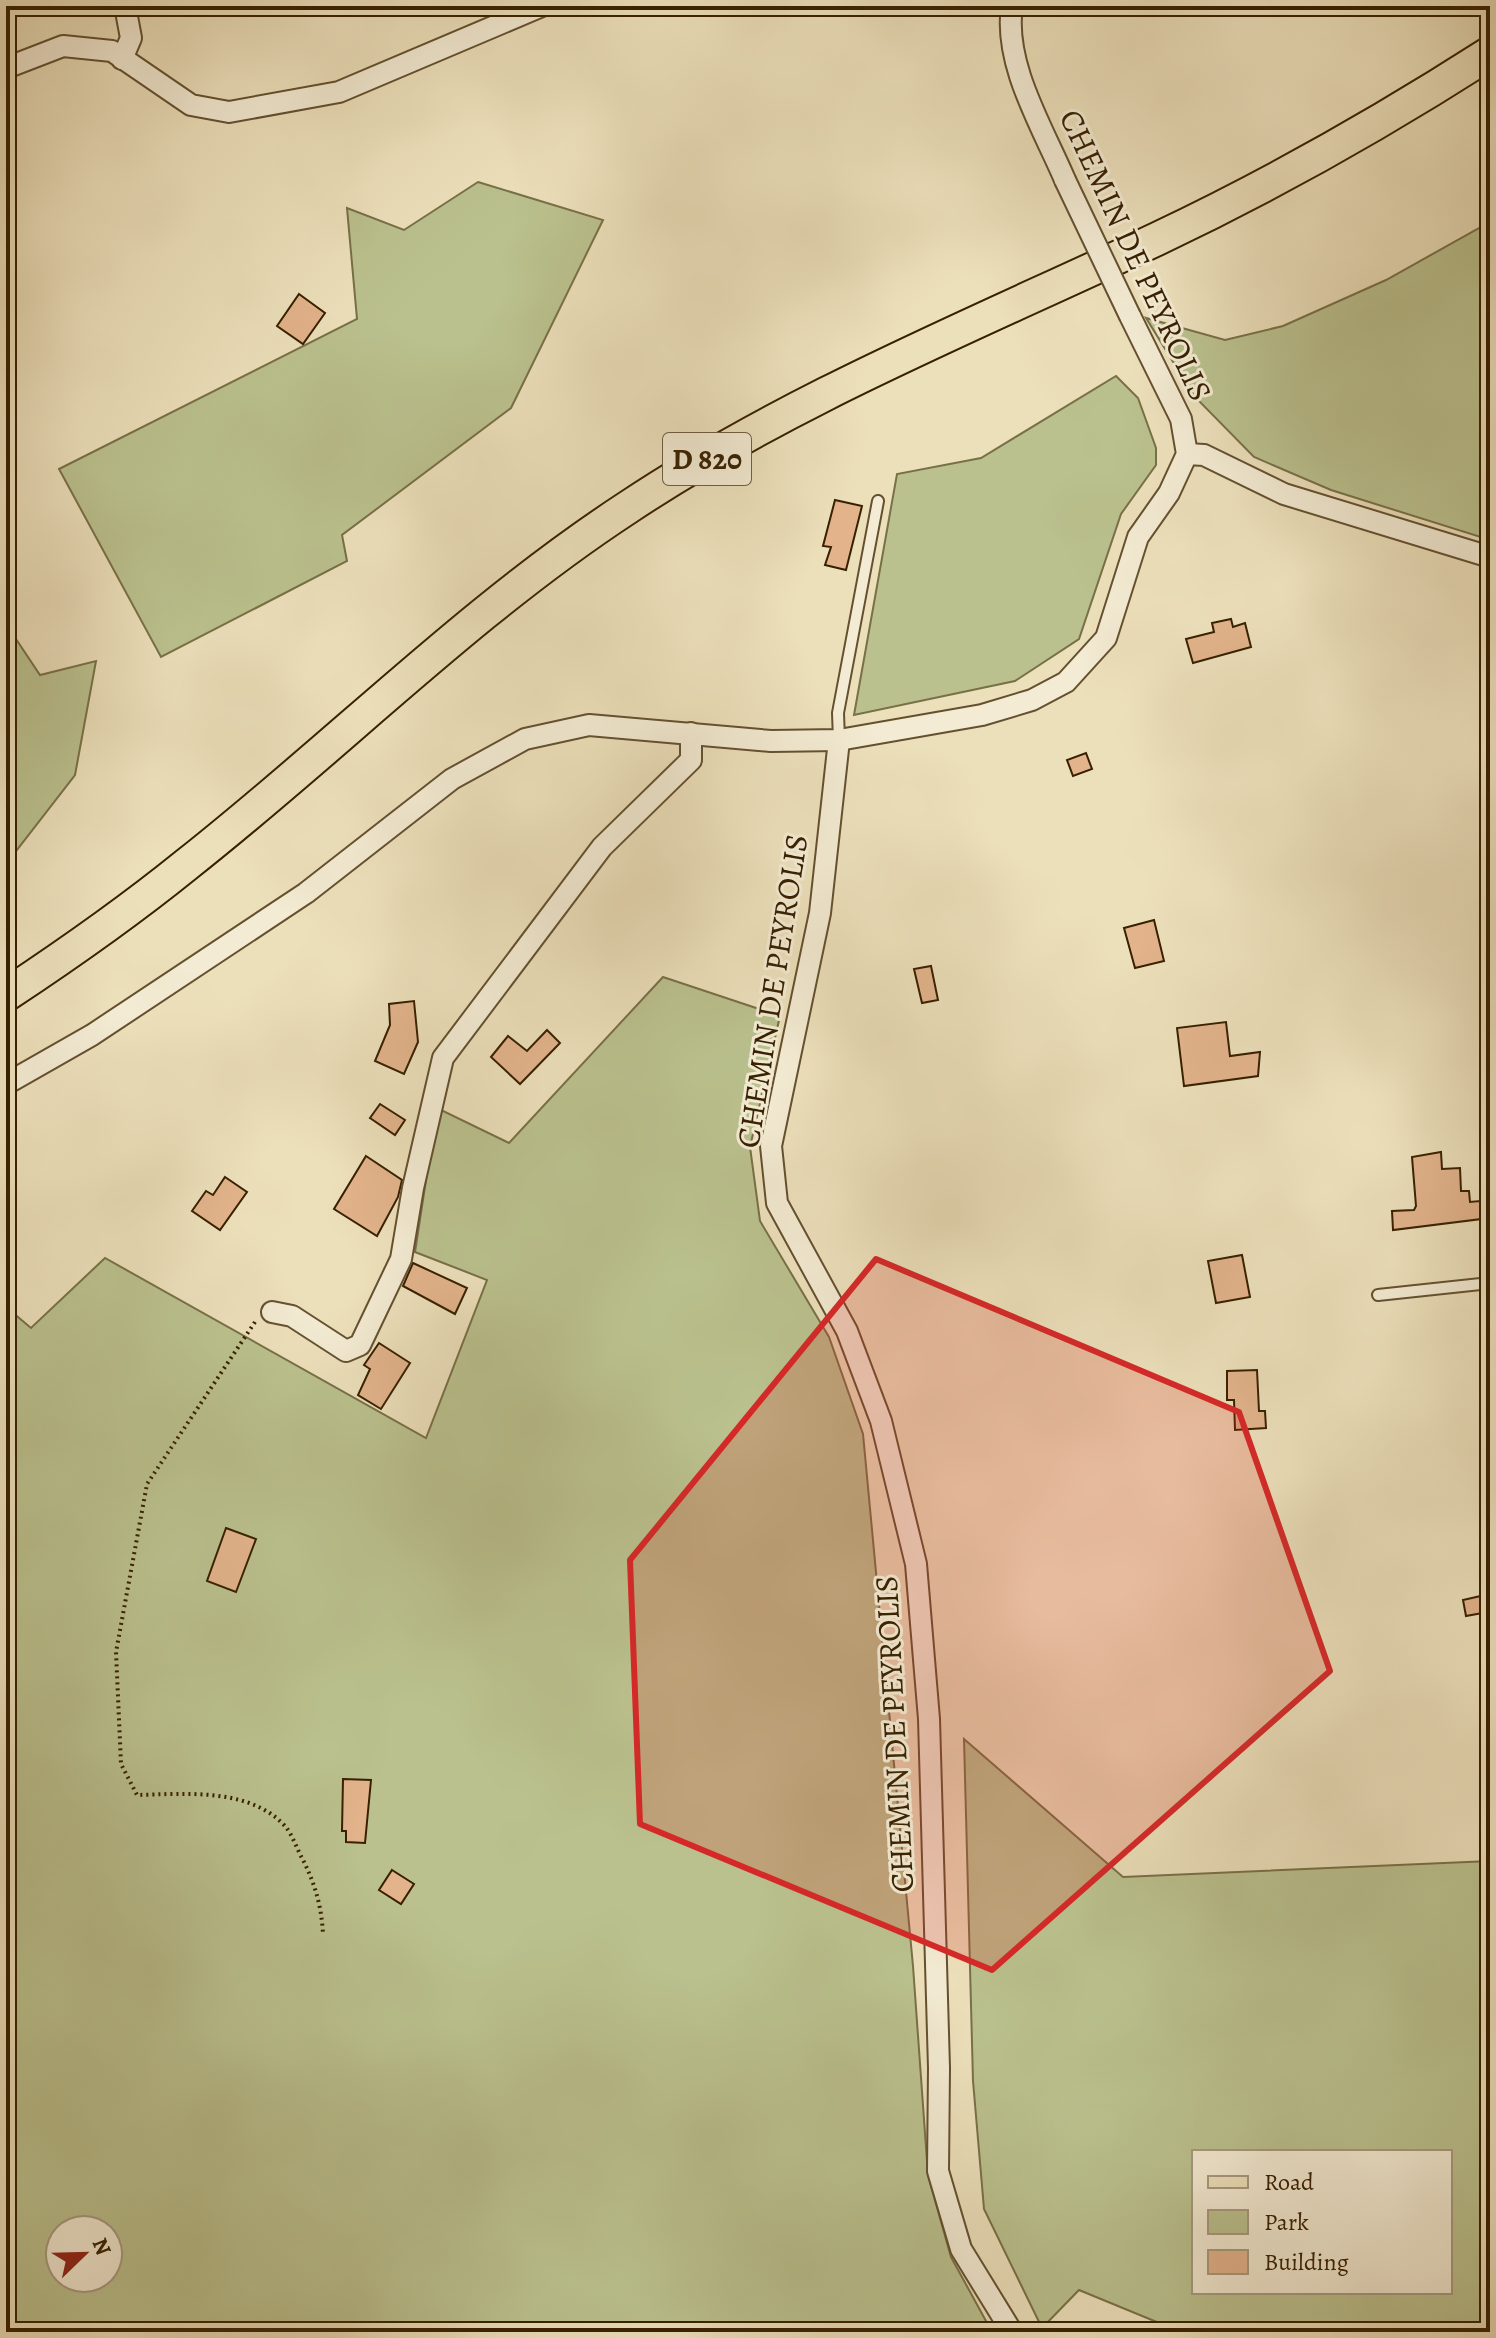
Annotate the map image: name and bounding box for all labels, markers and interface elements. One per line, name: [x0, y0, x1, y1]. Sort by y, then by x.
street label: CHEMIN DE PEYROLIS: [1049, 102, 1223, 408]
road number: D 820: [663, 433, 751, 485]
street label: CHEMIN DE PEYROLIS: [725, 831, 819, 1151]
street label: CHEMIN DE PEYROLIS: [864, 1575, 924, 1893]
legend: [1192, 2150, 1452, 2294]
text: Road: [1264, 2166, 1314, 2198]
text: Park: [1264, 2206, 1309, 2238]
north arrow: [44, 2214, 124, 2294]
text: N: [85, 2233, 118, 2260]
text: Building: [1264, 2246, 1349, 2278]

